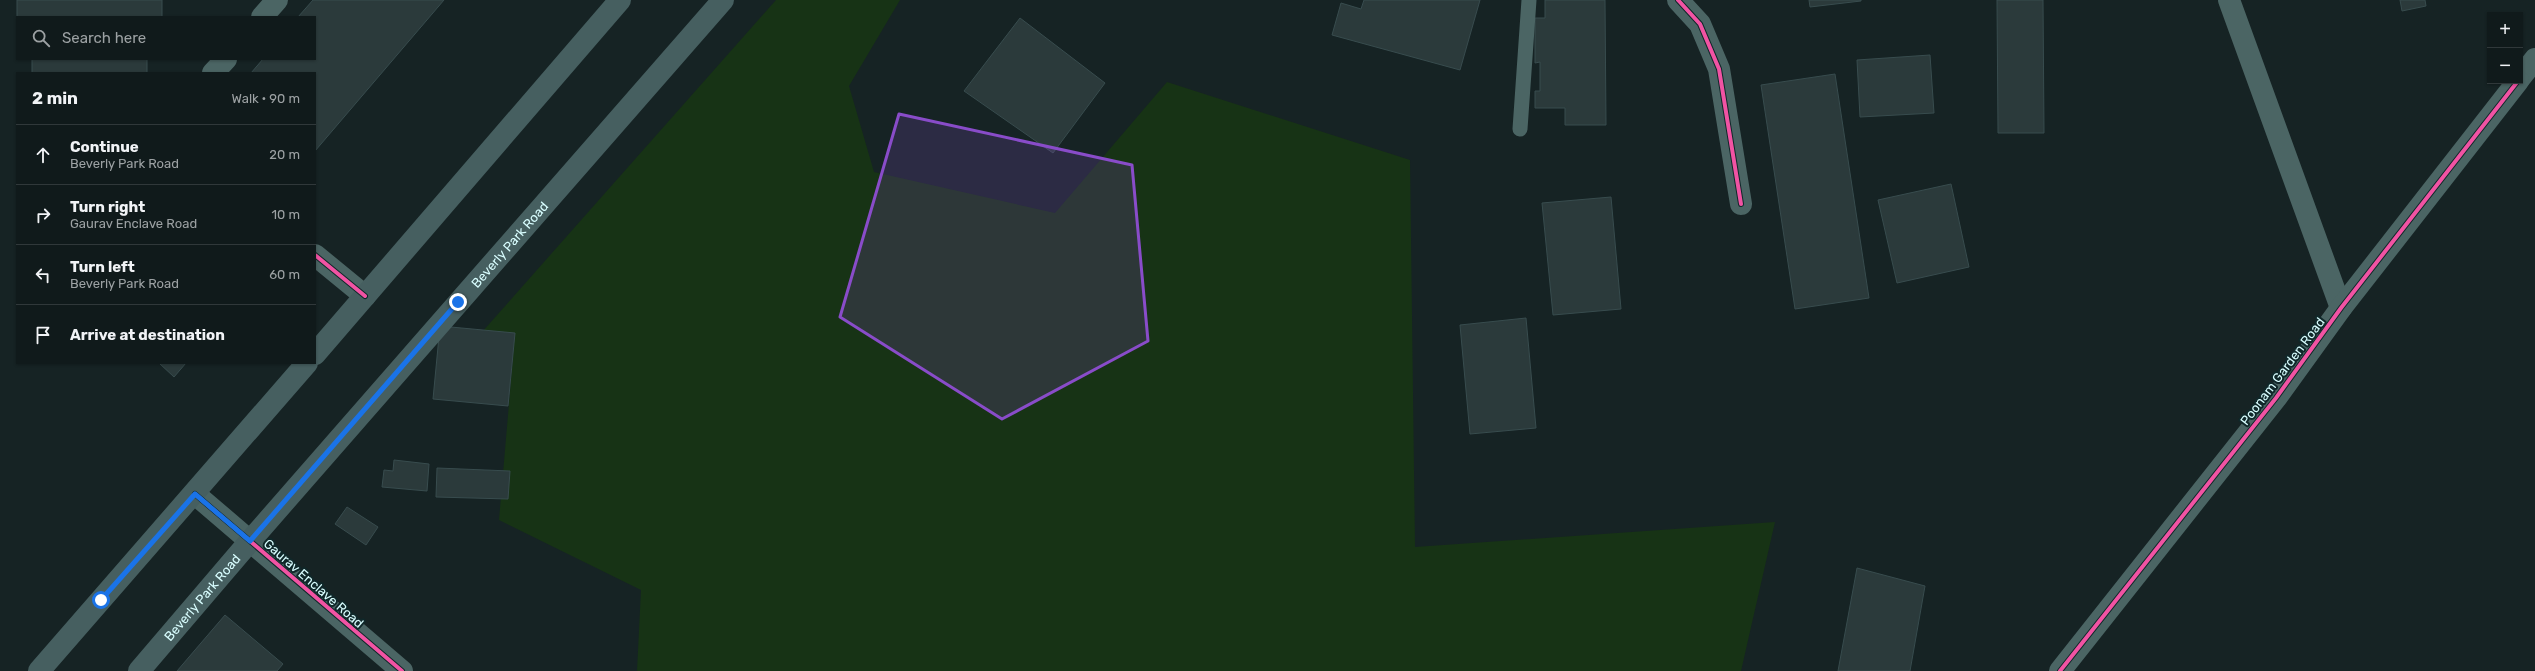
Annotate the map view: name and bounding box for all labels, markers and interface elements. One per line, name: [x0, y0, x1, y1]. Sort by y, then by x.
map controls: [2487, 12, 2523, 84]
button: +: [2487, 12, 2523, 48]
search box: [16, 16, 316, 60]
icon: search: [30, 27, 52, 49]
text: Search here: [62, 29, 146, 47]
button: −: [2487, 48, 2523, 84]
text: 2 min: [32, 88, 78, 108]
text: Walk · 90 m: [232, 91, 300, 106]
text: Continue: [70, 138, 139, 156]
icon: ahead: [32, 144, 54, 166]
text: 20 m: [269, 147, 300, 162]
text: Beverly Park Road: [70, 156, 179, 171]
text: Turn right: [70, 198, 145, 216]
street label: Beverly Park Road: [468, 199, 551, 291]
icon: right: [32, 204, 54, 226]
text: 10 m: [271, 207, 300, 222]
text: Gaurav Enclave Road: [70, 216, 197, 231]
text: Turn left: [70, 258, 135, 276]
icon: left: [32, 264, 54, 286]
text: 60 m: [269, 267, 300, 282]
text: Beverly Park Road: [70, 276, 179, 291]
route end: [449, 293, 467, 311]
street label: Poonam Garden Road: [2237, 315, 2328, 428]
icon: arrive: [32, 324, 54, 346]
text: Arrive at destination: [70, 326, 225, 344]
street label: Gaurav Enclave Road: [261, 536, 367, 631]
street label: Beverly Park Road: [161, 551, 244, 644]
route start: [92, 591, 110, 609]

